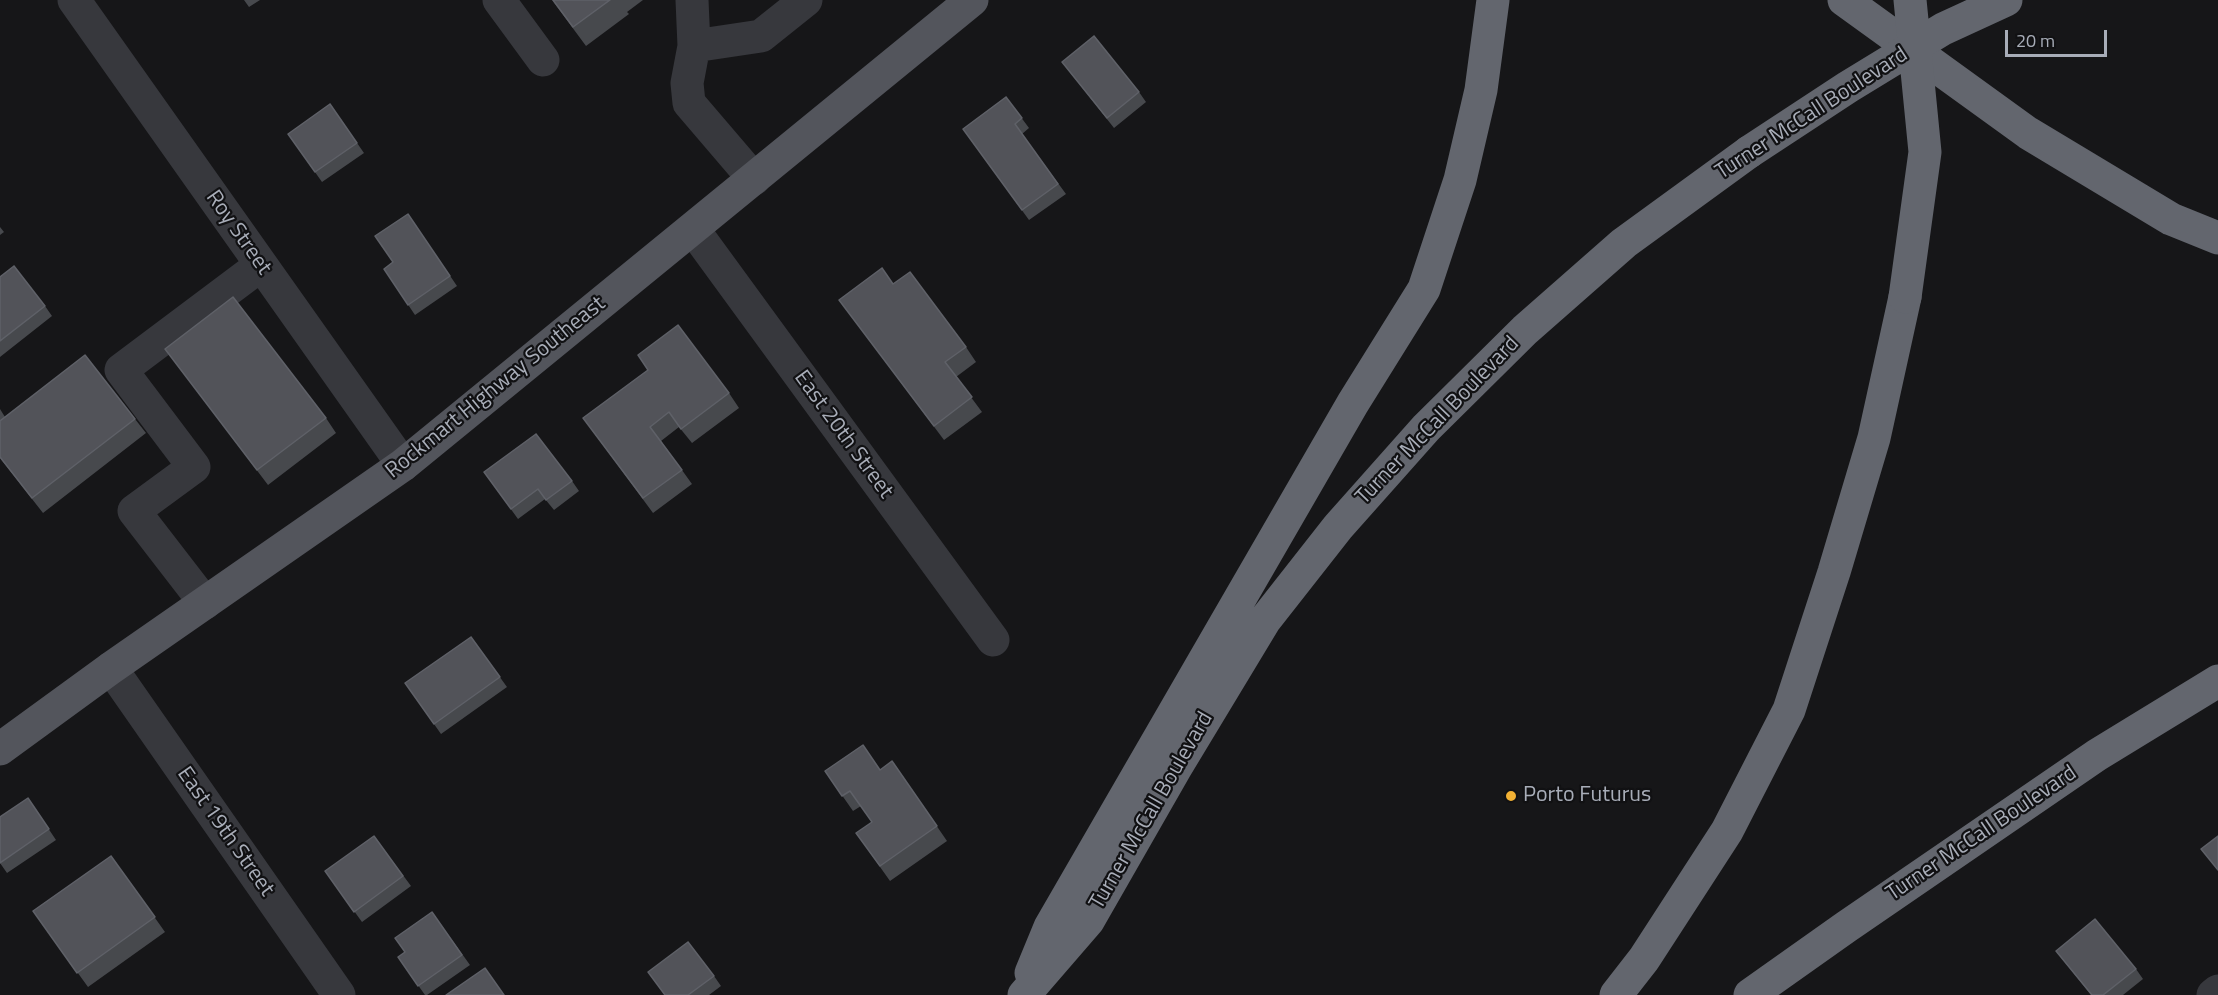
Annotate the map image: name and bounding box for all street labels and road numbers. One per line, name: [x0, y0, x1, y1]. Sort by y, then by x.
street label: Turner McCall Boulevard: [1711, 42, 1913, 186]
street label: Roy Street: [199, 186, 277, 280]
street label: Rockmart Highway Southeast: [381, 291, 611, 485]
street label: Turner McCall Boulevard: [1351, 331, 1525, 511]
street label: East 20th Street: [788, 366, 898, 504]
street label: Turner McCall Boulevard: [1085, 708, 1219, 914]
street label: Turner McCall Boulevard: [1882, 761, 2082, 907]
street label: East 19th Street: [171, 762, 279, 902]

